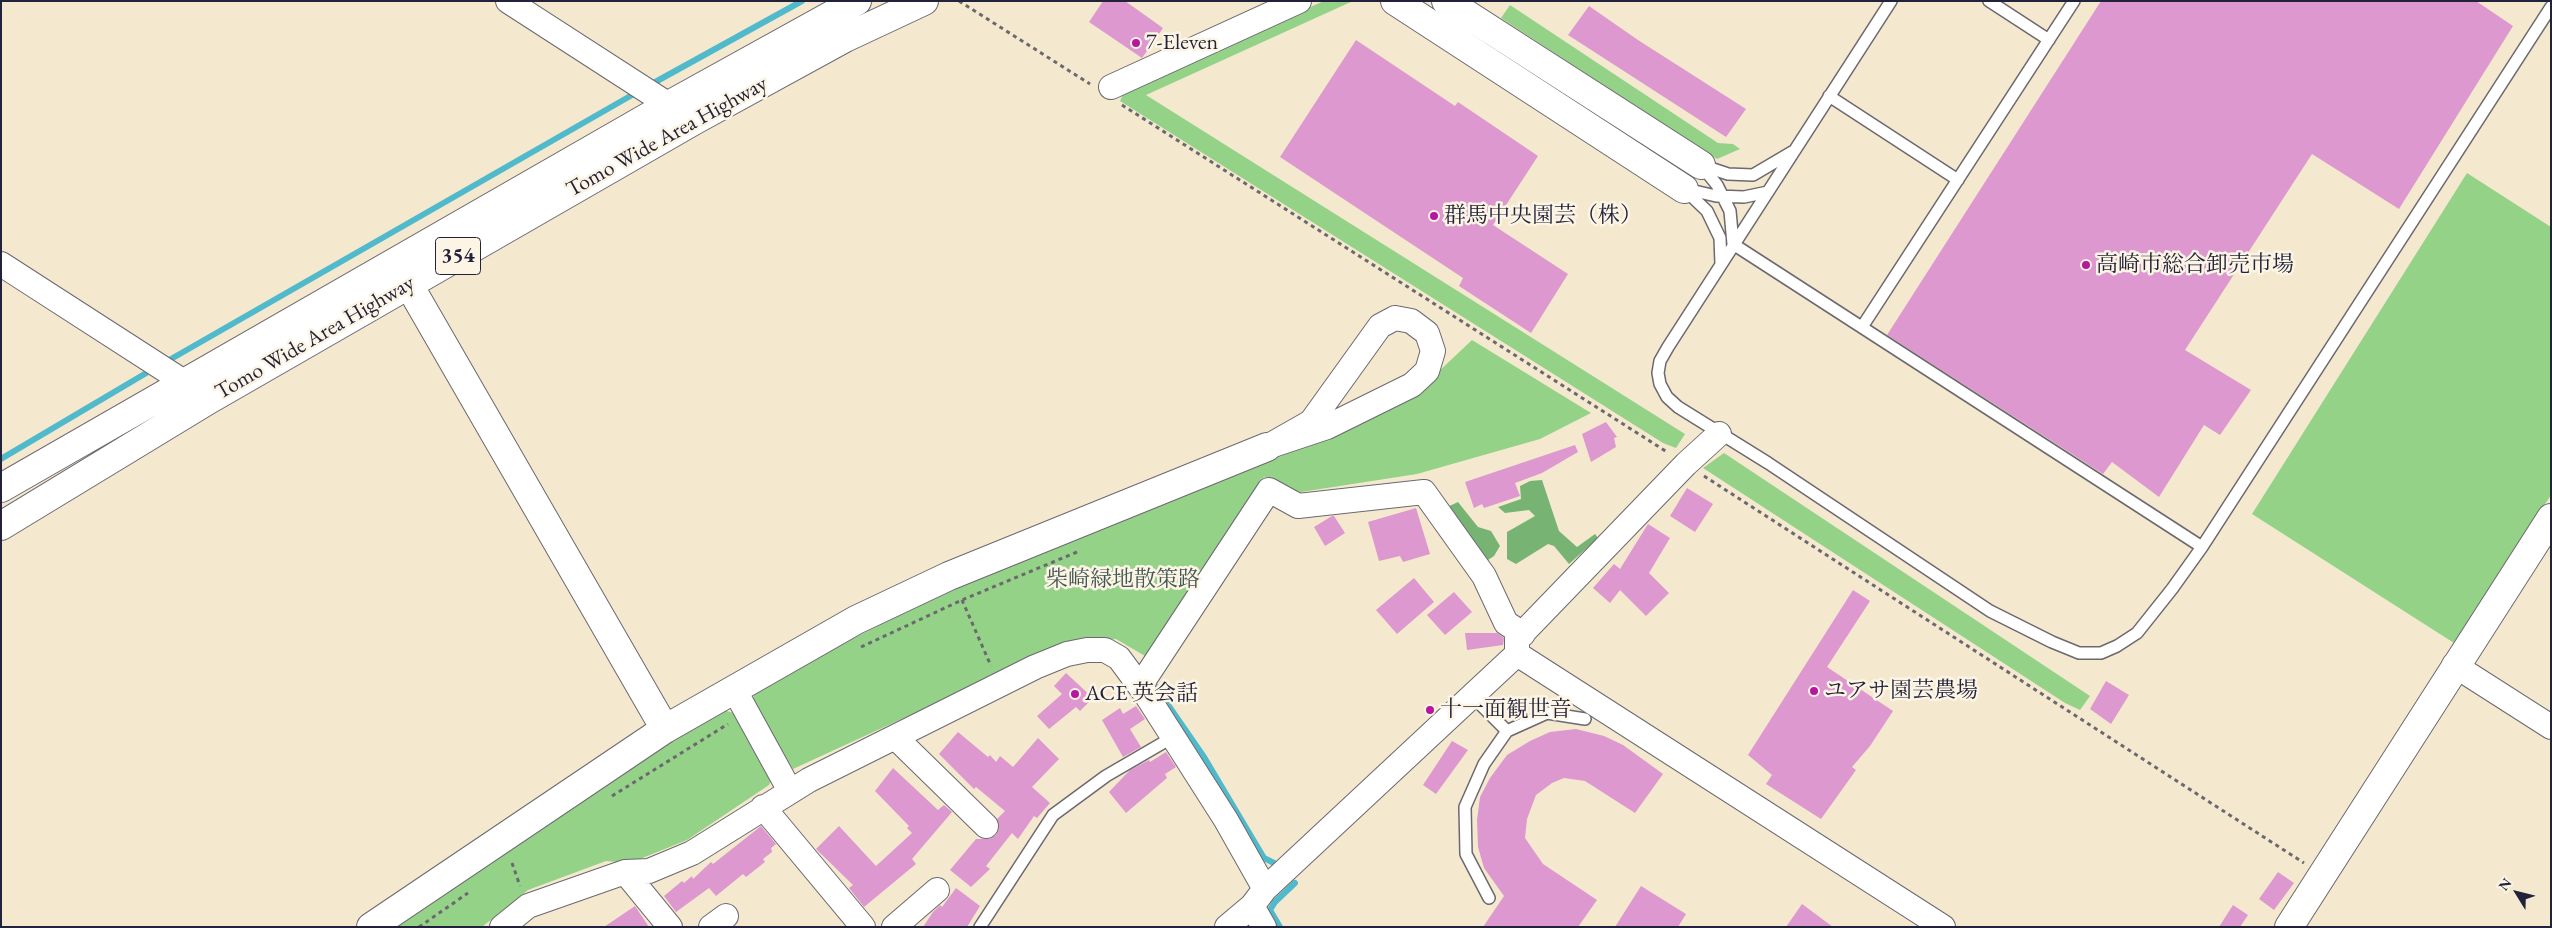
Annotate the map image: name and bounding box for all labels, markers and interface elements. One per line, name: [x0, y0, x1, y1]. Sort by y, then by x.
place label: 7-Eleven: [1146, 30, 1218, 56]
marker: 7-Eleven: [1130, 37, 1142, 49]
street label: Tomo Wide Area Highway: [562, 71, 772, 203]
place label: 群馬中央園芸（株）: [1444, 203, 1642, 229]
marker: 群馬中央園芸（株）: [1428, 210, 1440, 222]
road number: 354: [436, 238, 480, 274]
place label: 高崎市総合卸売市場: [2096, 252, 2294, 278]
marker: 高崎市総合卸売市場: [2080, 259, 2092, 271]
street label: Tomo Wide Area Highway: [211, 270, 419, 406]
park label: 柴崎緑地散策路: [1046, 567, 1200, 593]
place label: ユアサ園芸農場: [1824, 678, 1978, 704]
place label: ACE 英会話: [1085, 681, 1198, 707]
marker: ユアサ園芸農場: [1808, 685, 1820, 697]
marker: ACE 英会話: [1069, 688, 1081, 700]
place label: 十一面観世音: [1440, 697, 1572, 723]
marker: 十一面観世音: [1424, 704, 1436, 716]
north arrow: [2492, 868, 2542, 918]
text: N: [2494, 874, 2515, 894]

